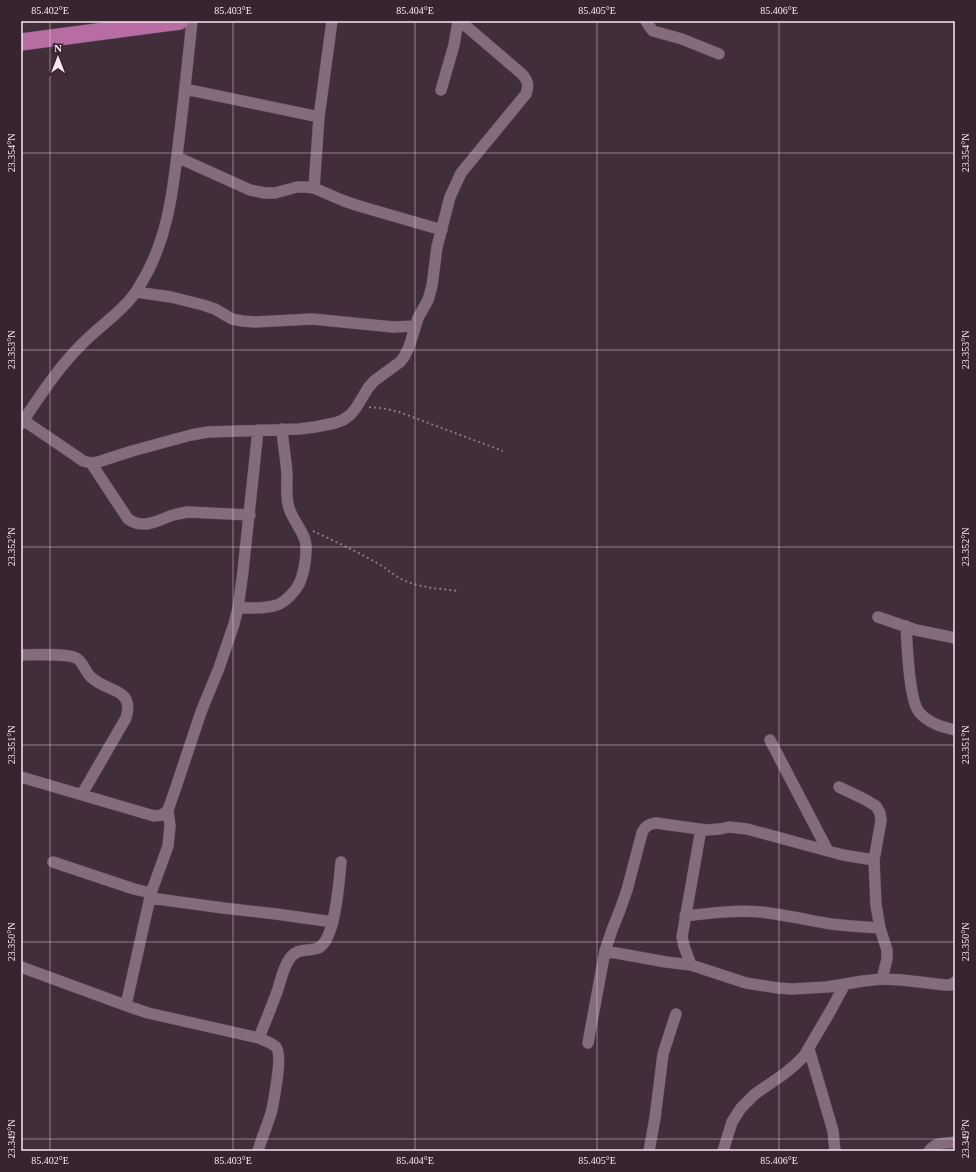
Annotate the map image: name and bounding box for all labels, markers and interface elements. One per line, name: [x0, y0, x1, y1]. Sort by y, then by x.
text: 85.402°E: [31, 5, 69, 16]
text: 85.403°E: [214, 5, 252, 16]
text: 85.404°E: [396, 5, 434, 16]
text: 85.405°E: [578, 5, 616, 16]
text: 85.406°E: [760, 5, 798, 16]
north arrow: [38, 38, 78, 78]
text: N: [54, 42, 62, 54]
text: 23.354°N: [6, 134, 17, 172]
text: 23.354°N: [960, 134, 971, 172]
text: 23.353°N: [6, 331, 17, 369]
text: 23.353°N: [960, 331, 971, 369]
text: 23.352°N: [6, 528, 17, 566]
text: 23.352°N: [960, 528, 971, 566]
text: 23.351°N: [6, 726, 17, 764]
text: 23.351°N: [960, 726, 971, 764]
text: 23.350°N: [6, 923, 17, 961]
text: 23.350°N: [960, 923, 971, 961]
text: 23.349°N: [6, 1120, 17, 1158]
text: 23.349°N: [960, 1120, 971, 1158]
text: 85.402°E: [31, 1155, 69, 1166]
text: 85.403°E: [214, 1155, 252, 1166]
text: 85.404°E: [396, 1155, 434, 1166]
text: 85.405°E: [578, 1155, 616, 1166]
text: 85.406°E: [760, 1155, 798, 1166]

